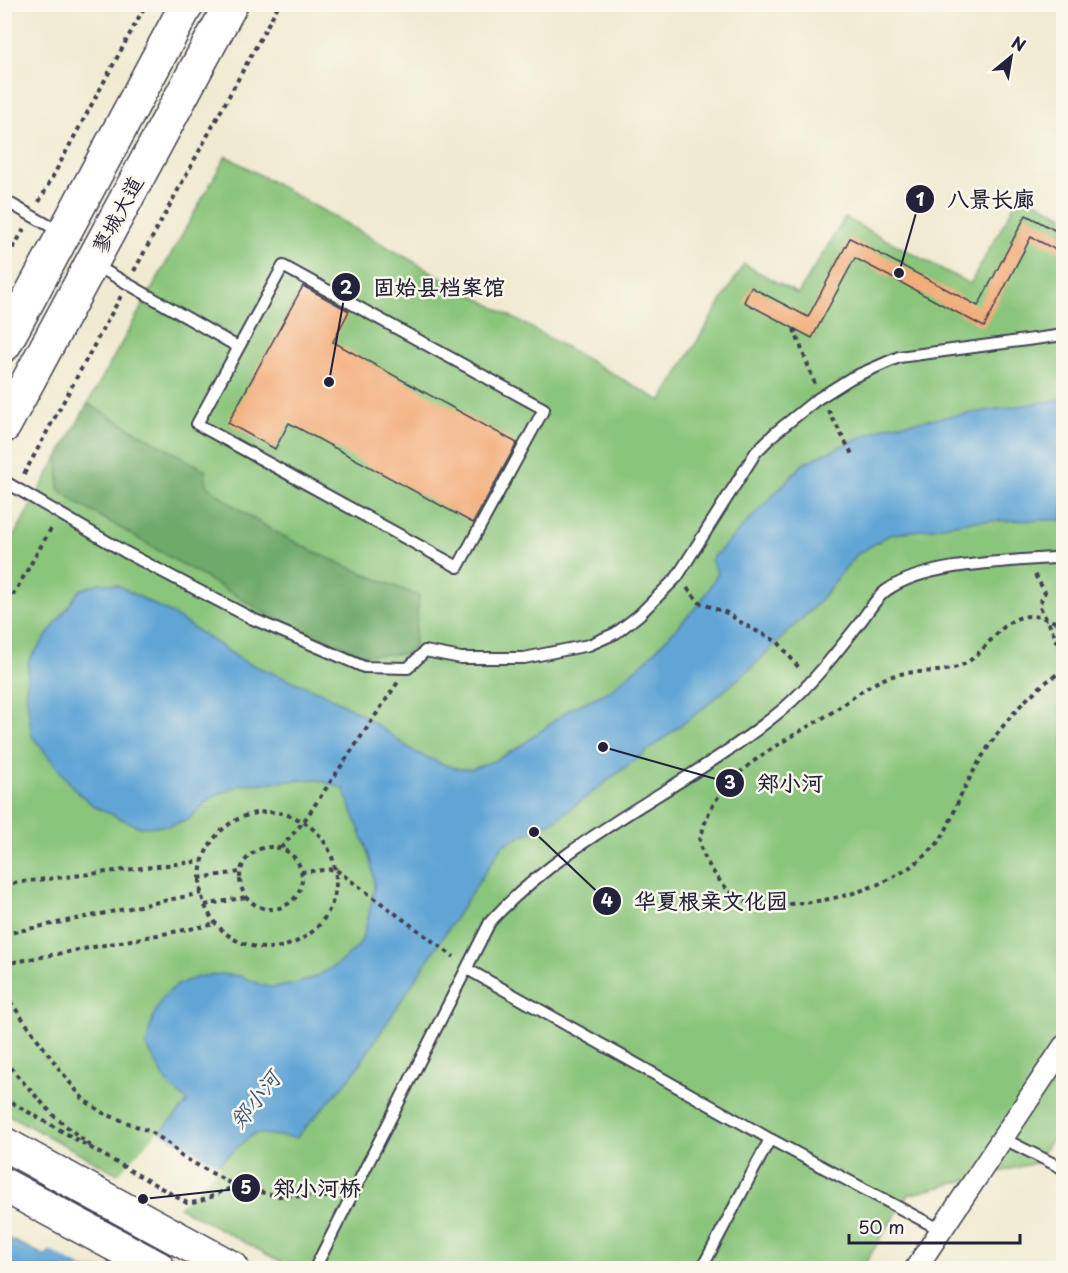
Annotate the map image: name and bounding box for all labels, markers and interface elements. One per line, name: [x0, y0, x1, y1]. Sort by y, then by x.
north arrow: [981, 27, 1041, 87]
text: N: [1008, 30, 1030, 57]
street label: 蓼城大道: [82, 169, 150, 259]
callout: 八景长廊: [905, 179, 1047, 219]
text: 八景长廊: [947, 181, 1035, 214]
text: 1: [916, 185, 925, 212]
callout: 固始县档案馆: [331, 267, 517, 307]
text: 固始县档案馆: [373, 269, 505, 302]
text: 2: [340, 273, 353, 300]
callout: 郑小河: [715, 763, 835, 803]
text: 郑小河: [757, 765, 823, 798]
text: 3: [724, 768, 736, 795]
callout: 华夏根亲文化园: [592, 881, 800, 921]
text: 华夏根亲文化园: [634, 883, 788, 916]
text: 4: [601, 886, 613, 913]
water label: 郑小河: [220, 1061, 289, 1135]
callout: 郑小河桥: [231, 1168, 373, 1208]
text: 郑小河桥: [273, 1170, 361, 1203]
text: 5: [240, 1173, 252, 1200]
scale bar: [849, 1207, 1020, 1245]
text: 50 m: [858, 1213, 905, 1240]

